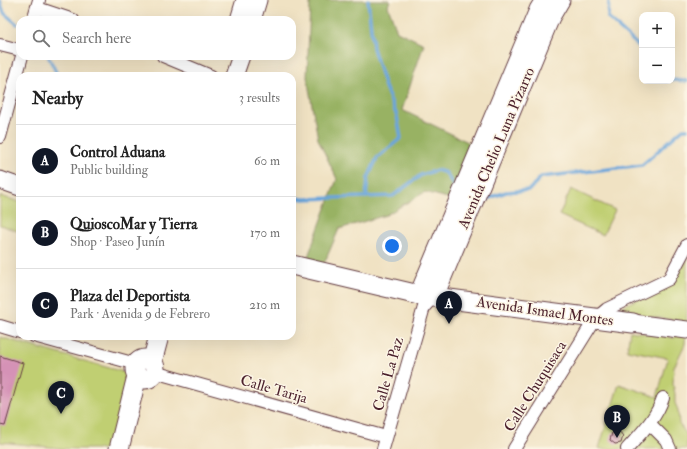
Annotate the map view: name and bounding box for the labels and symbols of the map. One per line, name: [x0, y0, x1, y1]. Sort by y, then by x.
street label: Avenida Chelio Luna Pizarro: [453, 65, 539, 233]
your location: [382, 236, 402, 256]
pin: A: [436, 291, 462, 324]
street label: Avenida Ismael Montes: [474, 292, 614, 330]
street label: Calle La Paz: [369, 335, 408, 413]
street label: Calle Chuquisaca: [500, 337, 571, 435]
street label: Calle Tarija: [238, 371, 310, 408]
pin: C: [48, 381, 74, 414]
pin: B: [604, 405, 630, 438]

